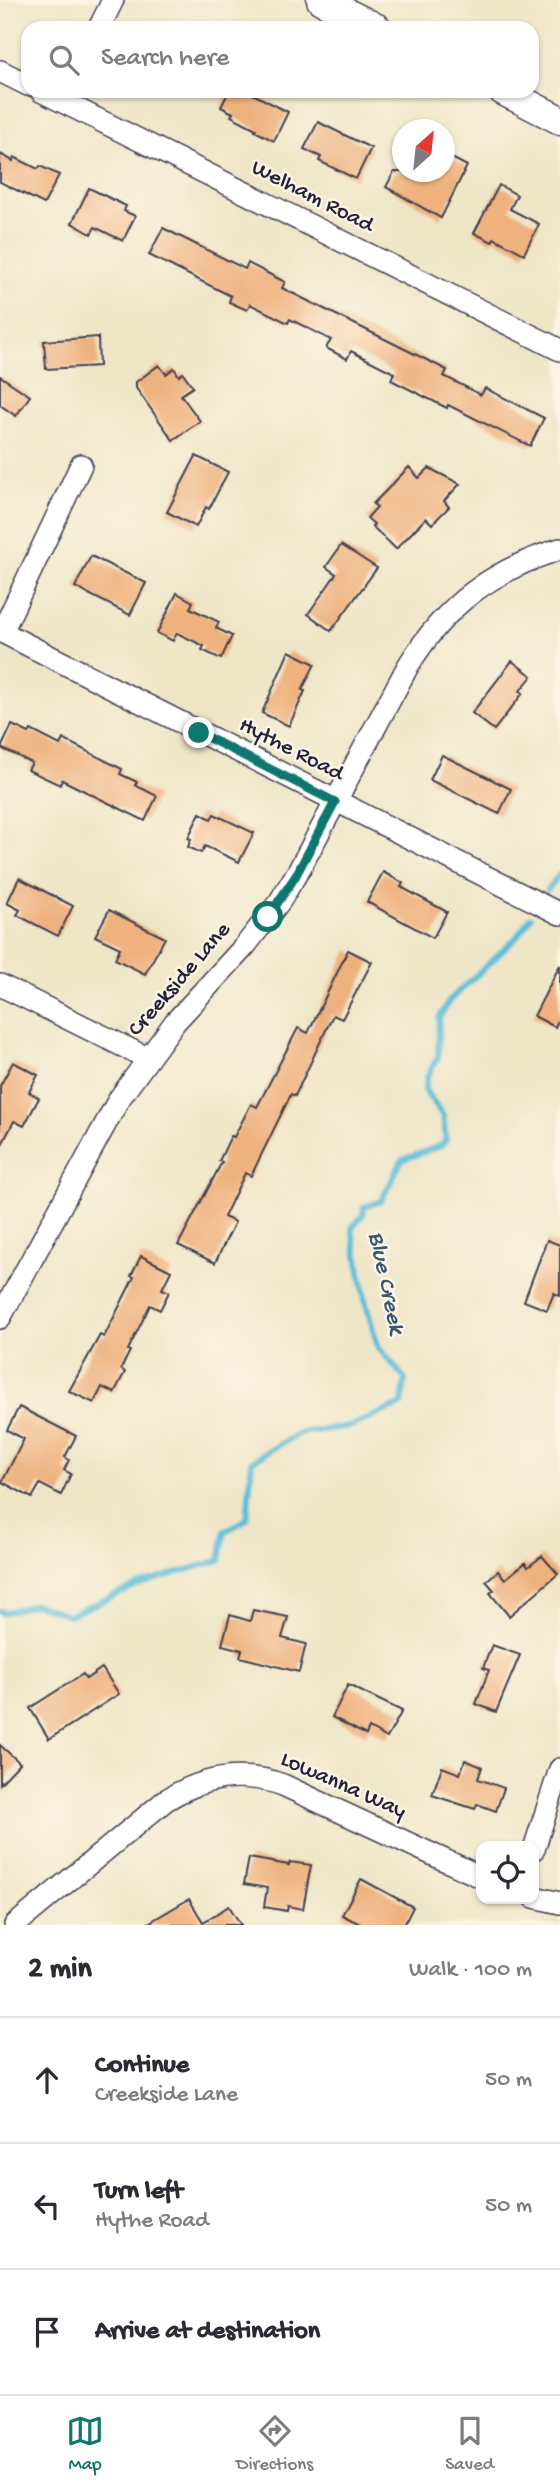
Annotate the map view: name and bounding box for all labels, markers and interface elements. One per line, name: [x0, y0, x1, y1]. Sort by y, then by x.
search box: [21, 21, 539, 98]
icon: search: [45, 41, 83, 79]
text: Search here: [101, 44, 229, 75]
north arrow: [392, 119, 455, 182]
street label: Welham Road: [246, 155, 379, 240]
street label: Hythe Road: [234, 712, 349, 789]
route end: [183, 717, 214, 748]
route start: [252, 901, 283, 932]
street label: Creekside Lane: [123, 916, 238, 1043]
water label: Blue Creek: [360, 1229, 410, 1339]
street label: Lowanna Way: [276, 1746, 410, 1826]
map controls: [476, 1841, 539, 1904]
button: locate: [476, 1841, 539, 1904]
text: 2 min: [28, 1953, 92, 1988]
text: Walk · 100 m: [409, 1957, 532, 1984]
text: Continue: [95, 2051, 189, 2082]
icon: ahead: [28, 2061, 66, 2099]
text: 50 m: [485, 2067, 532, 2094]
text: Creekside Lane: [95, 2082, 238, 2109]
text: Turn left: [95, 2177, 183, 2208]
icon: left: [28, 2187, 66, 2225]
text: 50 m: [485, 2193, 532, 2220]
text: Hythe Road: [95, 2208, 209, 2235]
icon: arrive: [28, 2313, 66, 2351]
text: Arrive at destination: [95, 2317, 320, 2348]
tab: Map: [66, 2412, 104, 2477]
tab: Directions: [236, 2412, 313, 2477]
tab: Saved: [445, 2412, 494, 2477]

